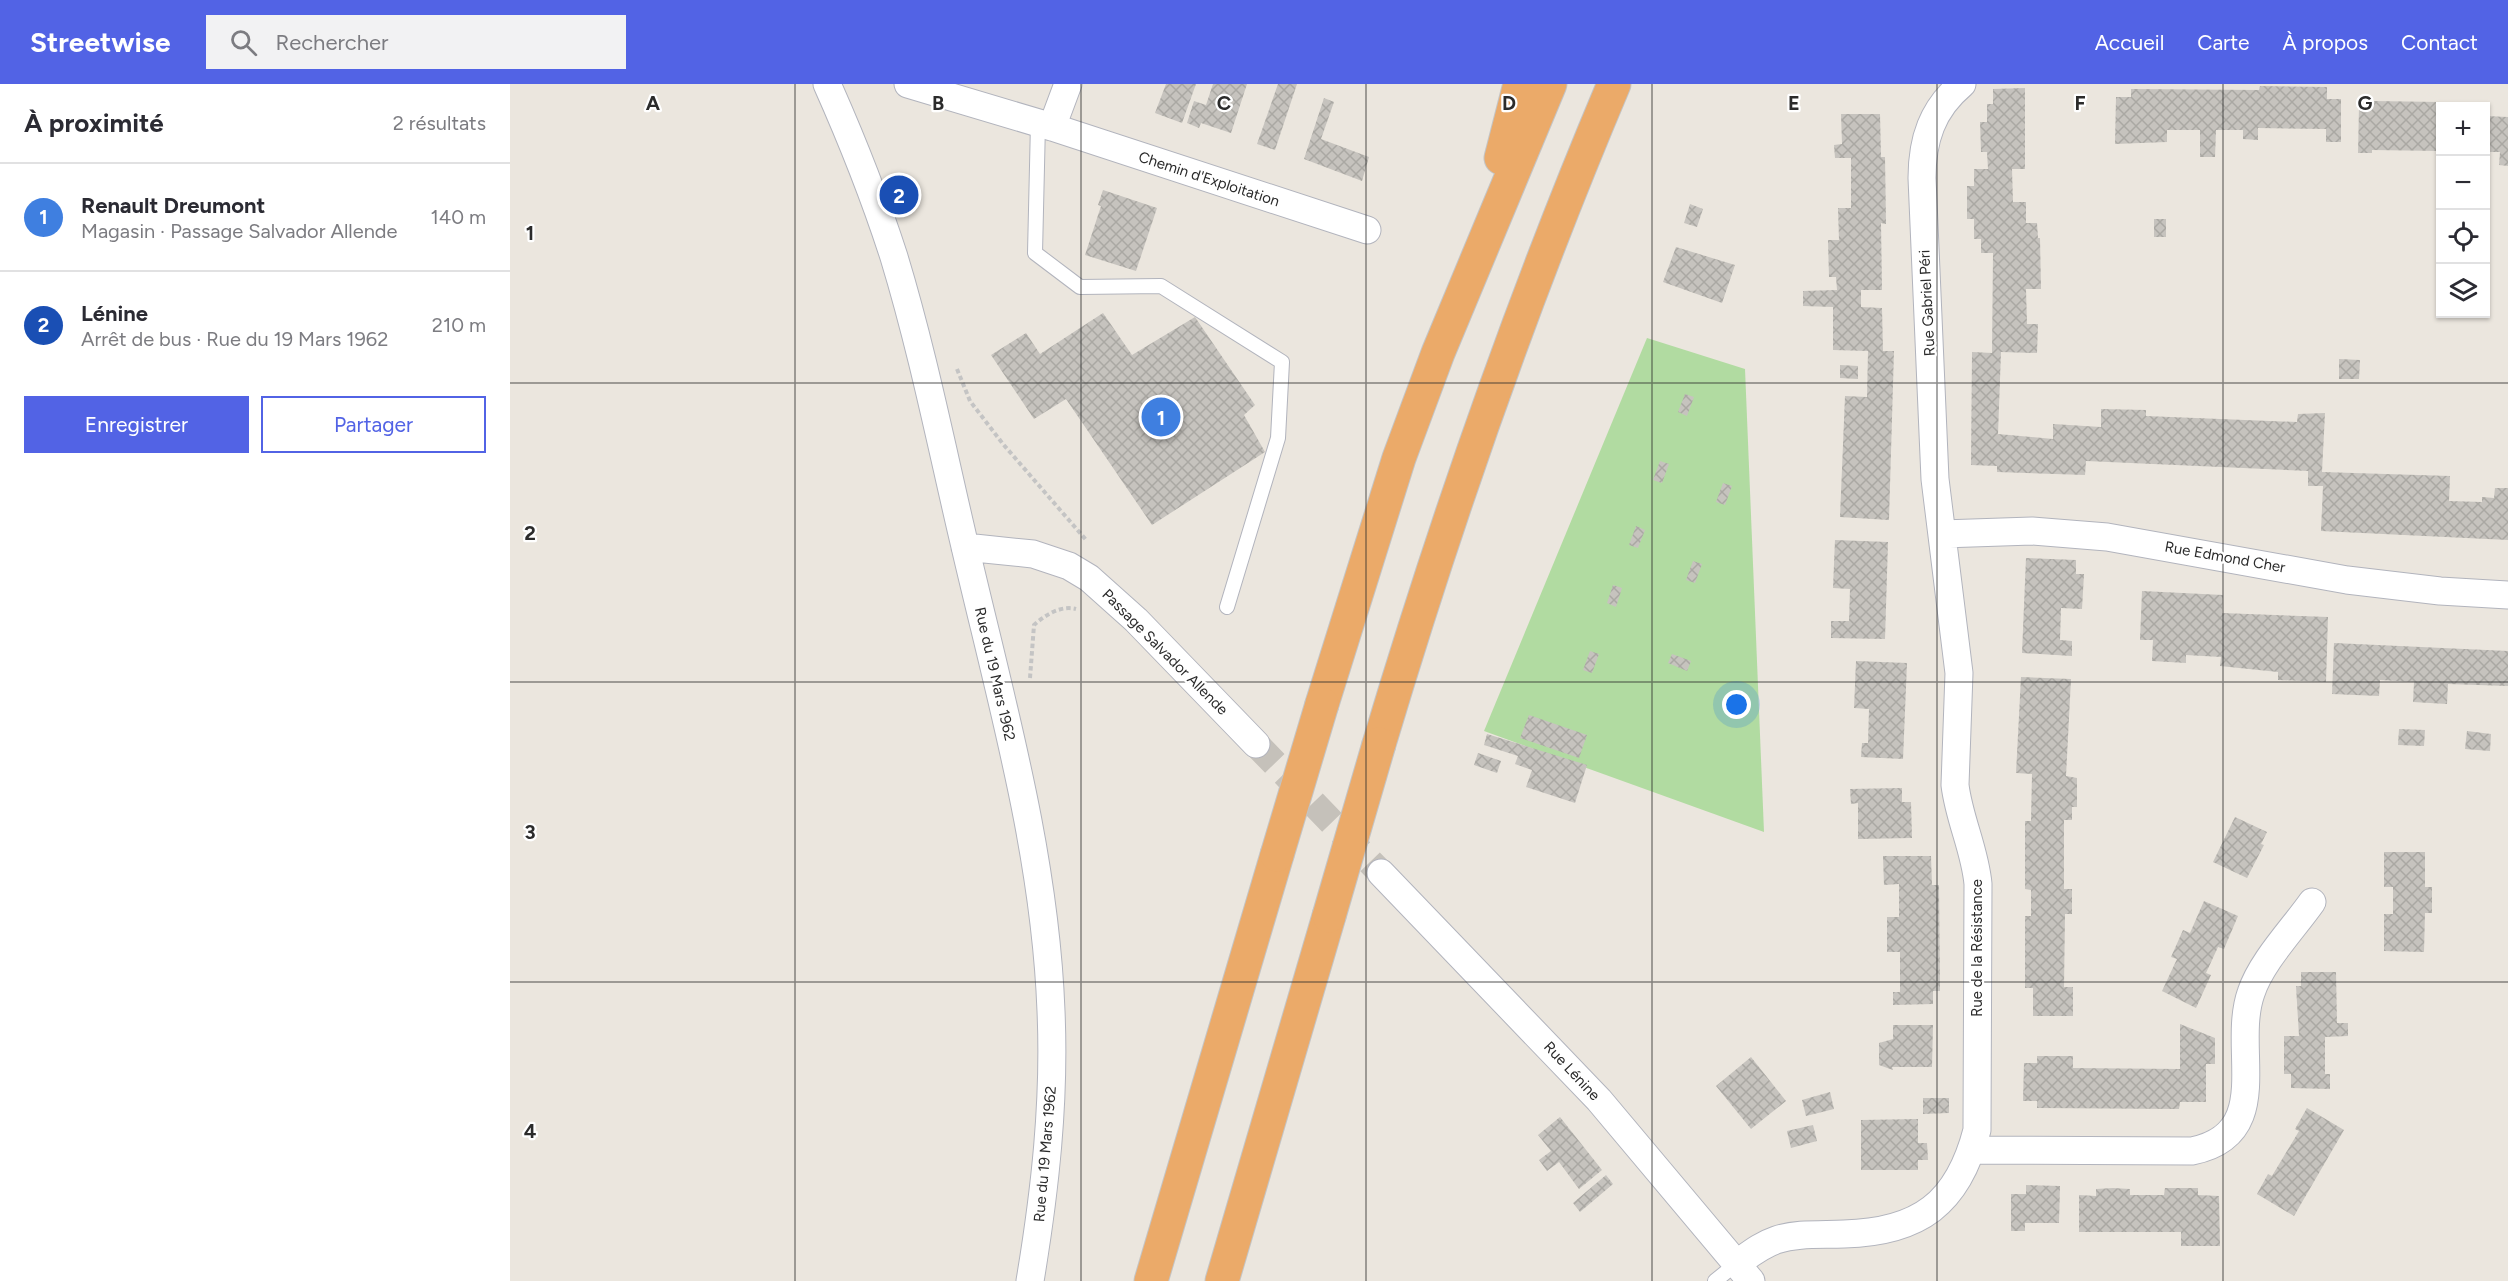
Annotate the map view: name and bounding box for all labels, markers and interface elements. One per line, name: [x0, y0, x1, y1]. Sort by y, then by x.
search box: [206, 15, 626, 69]
text: Streetwise: [30, 25, 170, 59]
icon: search: [227, 26, 260, 59]
text: Rechercher: [275, 29, 388, 56]
text: Accueil: [2095, 30, 2164, 55]
text: Carte: [2197, 30, 2250, 55]
text: À propos: [2283, 30, 2368, 55]
text: Contact: [2401, 30, 2478, 55]
text: A: [646, 91, 661, 115]
text: B: [932, 91, 944, 115]
text: C: [1217, 91, 1231, 115]
text: D: [1502, 91, 1516, 115]
text: E: [1788, 91, 1800, 115]
text: F: [2074, 91, 2086, 115]
text: G: [2358, 91, 2373, 115]
map controls: [2436, 102, 2490, 318]
button: +: [2436, 102, 2490, 156]
text: À proximité: [24, 107, 164, 139]
text: 2 résultats: [393, 111, 486, 135]
street label: Chemin d'Exploitation: [1136, 148, 1282, 210]
button: −: [2436, 156, 2490, 210]
pin: 2: [880, 172, 918, 218]
text: Renault Dreumont: [81, 192, 265, 219]
text: 1: [39, 205, 48, 229]
text: 140 m: [431, 205, 486, 229]
button: locate: [2436, 210, 2490, 264]
text: Magasin · Passage Salvador Allende: [81, 219, 397, 243]
text: 1: [526, 221, 534, 245]
street label: Rue Gabriel Péri: [1915, 249, 1939, 357]
button: layers: [2436, 264, 2490, 318]
text: Lénine: [81, 300, 148, 327]
text: 2: [38, 313, 49, 337]
text: 210 m: [432, 313, 486, 337]
text: Arrêt de bus · Rue du 19 Mars 1962: [81, 327, 388, 351]
pin: 1: [1142, 394, 1180, 440]
button: Enregistrer: [24, 396, 249, 453]
button: Partager: [261, 396, 486, 453]
text: 2: [524, 521, 536, 545]
street label: Rue Edmond Cher: [2163, 538, 2287, 576]
street label: Passage Salvador Allende: [1098, 585, 1232, 719]
street label: Rue du 19 Mars 1962: [971, 605, 1019, 743]
your location: [1722, 690, 1751, 719]
text: 3: [524, 820, 536, 844]
street label: Rue de la Résistance: [1968, 879, 1986, 1017]
street label: Rue Lénine: [1540, 1038, 1604, 1104]
street label: Rue du 19 Mars 1962: [1030, 1085, 1060, 1223]
text: 4: [524, 1119, 537, 1143]

